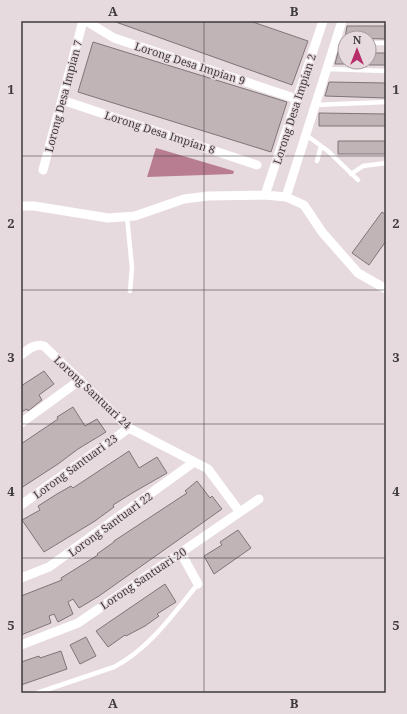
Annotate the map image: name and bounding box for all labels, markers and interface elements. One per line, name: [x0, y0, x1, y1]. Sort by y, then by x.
text: A: [108, 2, 118, 20]
text: B: [290, 2, 299, 20]
north arrow: [337, 30, 377, 70]
text: N: [353, 32, 362, 47]
street label: Lorong Desa Impian 7: [41, 38, 85, 154]
street label: Lorong Desa Impian 9: [133, 38, 247, 88]
street label: Lorong Desa Impian 2: [269, 52, 319, 166]
text: 1: [7, 80, 15, 98]
text: 1: [392, 80, 400, 98]
street label: Lorong Desa Impian 8: [103, 107, 217, 157]
text: 2: [7, 214, 15, 232]
text: 2: [392, 214, 400, 232]
text: 3: [7, 348, 15, 366]
text: 3: [392, 348, 400, 366]
street label: Lorong Santuari 24: [51, 352, 135, 432]
street label: Lorong Santuari 23: [30, 430, 120, 502]
text: 4: [7, 482, 15, 500]
text: 4: [392, 482, 400, 500]
street label: Lorong Santuari 22: [65, 488, 155, 560]
street label: Lorong Santuari 20: [97, 544, 189, 612]
text: 5: [7, 616, 15, 634]
text: 5: [392, 616, 400, 634]
text: A: [108, 694, 118, 712]
text: B: [290, 694, 299, 712]

